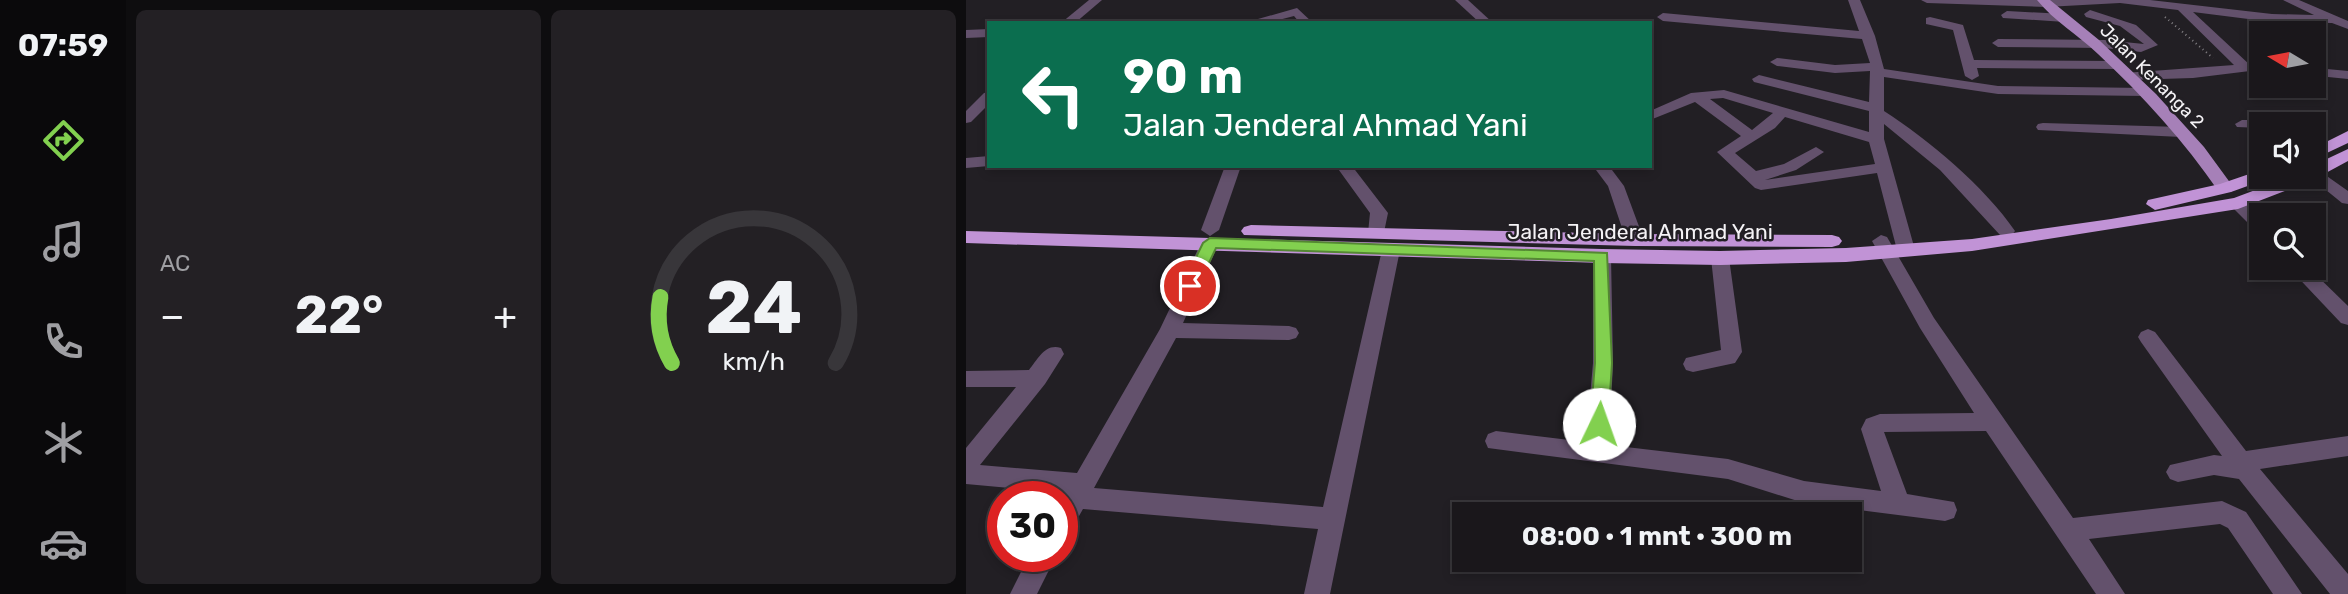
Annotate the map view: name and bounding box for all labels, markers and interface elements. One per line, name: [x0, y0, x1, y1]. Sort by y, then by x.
street label: Jalan Kenanga 2: [2095, 19, 2209, 133]
north arrow: [2249, 21, 2326, 98]
map controls: [2249, 21, 2326, 280]
text: 07:59: [18, 26, 108, 64]
text: 90 m: [1123, 47, 1243, 105]
icon: left: [1008, 49, 1099, 140]
text: Jalan Jenderal Ahmad Yani: [1123, 106, 1528, 144]
button: sound: [2249, 112, 2326, 189]
icon: directions: [39, 116, 88, 165]
button: search: [2249, 203, 2326, 280]
icon: music: [39, 217, 88, 266]
street label: Jalan Jenderal Ahmad Yani: [1507, 219, 1773, 244]
text: AC: [160, 249, 190, 277]
pin: [1160, 256, 1220, 316]
text: 24: [705, 265, 802, 351]
icon: arrive: [1171, 267, 1209, 305]
text: 22°: [295, 284, 384, 346]
text: −: [160, 293, 185, 339]
text: +: [493, 293, 517, 339]
icon: phone: [39, 317, 88, 366]
text: km/h: [722, 347, 785, 376]
position arrow: [1562, 387, 1636, 461]
icon: climate: [39, 418, 88, 467]
speed limit sign: 30: [987, 481, 1078, 572]
icon: car: [39, 519, 88, 568]
text: 08:00 · 1 mnt · 300 m: [1522, 521, 1792, 552]

